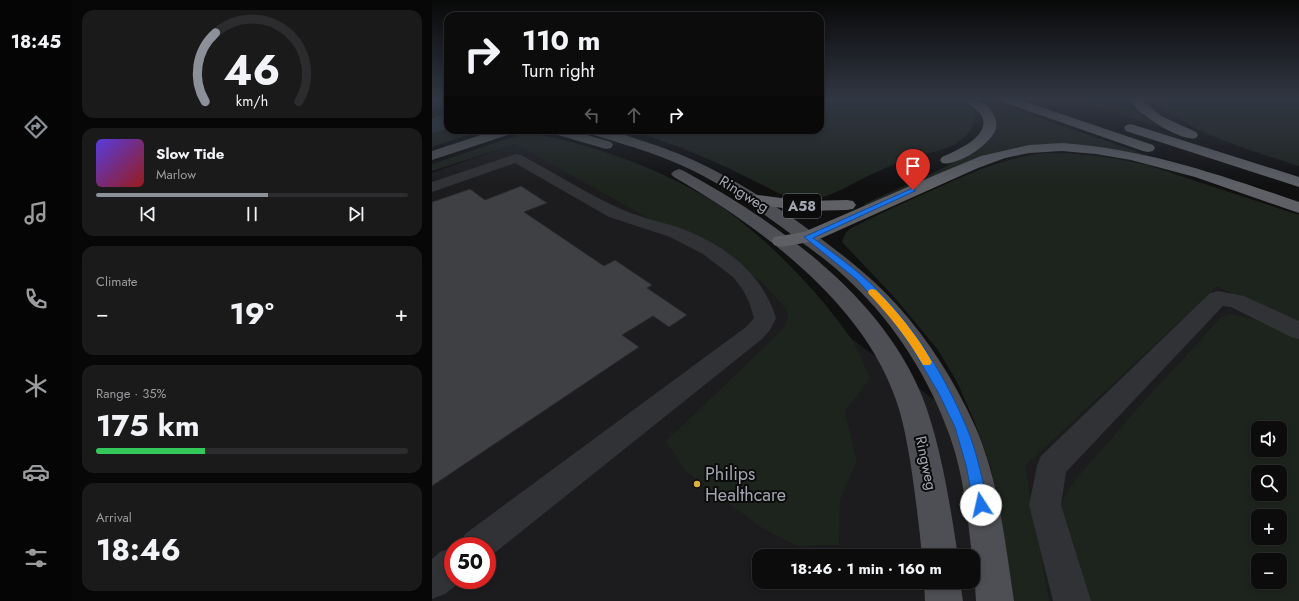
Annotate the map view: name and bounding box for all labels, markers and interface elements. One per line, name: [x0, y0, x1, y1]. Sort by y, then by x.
text: 110 m: [522, 20, 600, 61]
icon: right: [456, 28, 508, 80]
text: 18:45: [11, 29, 61, 55]
text: 46: [224, 40, 280, 101]
text: Turn right: [522, 58, 594, 84]
text: km/h: [236, 91, 268, 111]
icon: left: [581, 104, 603, 126]
icon: ahead: [623, 104, 645, 126]
icon: right: [665, 104, 687, 126]
icon: directions: [22, 113, 50, 141]
text: Slow Tide: [156, 143, 224, 165]
pin: [896, 149, 930, 190]
icon: arrive: [902, 155, 924, 177]
text: Marlow: [156, 165, 196, 184]
street label: Ringweg: [715, 170, 773, 218]
road number: A58: [783, 194, 821, 218]
icon: music: [22, 199, 50, 227]
icon: previous: [137, 203, 159, 225]
icon: pause: [241, 203, 263, 225]
icon: next: [345, 203, 367, 225]
text: Climate: [96, 272, 137, 291]
icon: phone: [22, 285, 50, 313]
text: 19°: [230, 292, 274, 335]
text: −: [96, 297, 109, 329]
text: +: [394, 297, 408, 329]
icon: climate: [22, 372, 50, 400]
text: Range · 35%: [96, 384, 166, 403]
text: 175 km: [96, 404, 200, 447]
map controls: [1251, 421, 1287, 589]
button: sound: [1251, 421, 1287, 457]
street label: Ringweg: [910, 434, 942, 492]
icon: car: [22, 458, 50, 486]
place label: Philips Healthcare: [705, 461, 786, 508]
button: search: [1251, 465, 1287, 501]
marker: Philips Healthcare: [692, 479, 702, 489]
position arrow: [960, 484, 1002, 526]
text: Arrival: [96, 508, 132, 527]
button: +: [1251, 509, 1287, 545]
text: 18:46: [96, 528, 181, 571]
speed limit sign: 50: [444, 537, 496, 589]
icon: filters: [22, 544, 50, 572]
button: −: [1251, 553, 1287, 589]
text: 18:46 · 1 min · 160 m: [790, 558, 942, 580]

